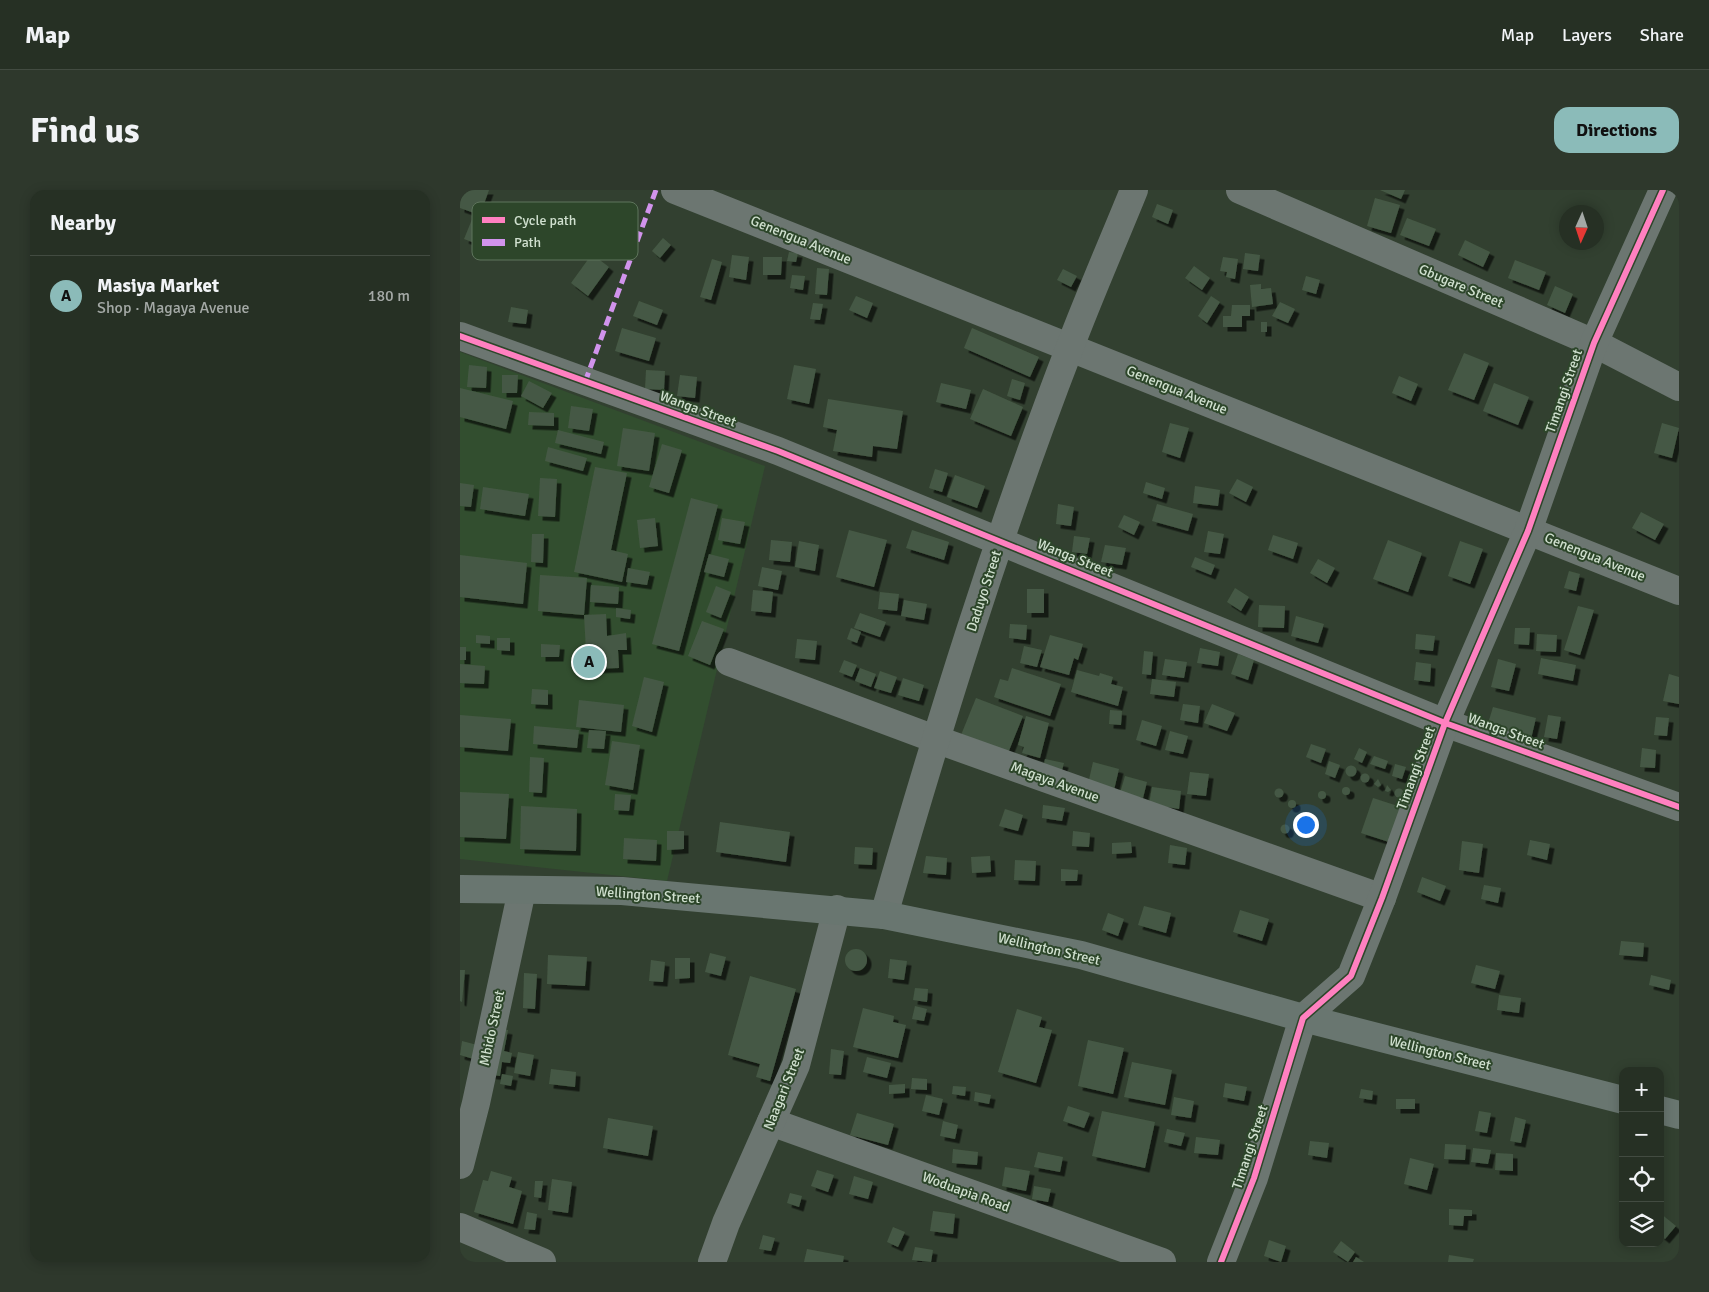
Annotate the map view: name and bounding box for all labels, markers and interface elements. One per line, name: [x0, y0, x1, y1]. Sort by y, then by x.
text: Map: [25, 20, 70, 50]
text: Map: [1501, 24, 1534, 46]
text: Layers: [1562, 24, 1612, 46]
text: Share: [1640, 24, 1684, 46]
button: Directions: [1554, 107, 1679, 153]
text: Find us: [30, 109, 140, 152]
legend: [472, 202, 638, 260]
north arrow: [1559, 205, 1604, 250]
text: Nearby: [50, 210, 116, 236]
text: Cycle path: [514, 212, 576, 229]
street label: Genengua Avenue: [748, 212, 854, 268]
text: Path: [514, 234, 541, 251]
street label: Gbugare Street: [1416, 261, 1506, 311]
text: Masiya Market: [97, 274, 219, 298]
text: A: [61, 286, 71, 306]
text: 180 m: [368, 286, 410, 306]
text: Shop · Magaya Avenue: [97, 298, 250, 318]
street label: Timangi Street: [1542, 347, 1586, 435]
street label: Genengua Avenue: [1124, 362, 1230, 418]
street label: Wanga Street: [657, 387, 739, 431]
street label: Genengua Avenue: [1542, 529, 1648, 585]
street label: Wanga Street: [1035, 535, 1115, 581]
street label: Daduyo Street: [963, 548, 1005, 634]
pin: A: [573, 643, 605, 681]
street label: Wanga Street: [1465, 709, 1547, 753]
street label: Timangi Street: [1393, 724, 1439, 812]
street label: Magaya Avenue: [1008, 758, 1102, 806]
your location: [1293, 812, 1319, 838]
street label: Wellington Street: [595, 883, 701, 907]
street label: Wellington Street: [996, 929, 1102, 969]
street label: Mbido Street: [476, 989, 508, 1067]
street label: Wellington Street: [1387, 1032, 1493, 1074]
street label: Naagari Street: [760, 1045, 808, 1132]
map controls: [1619, 1067, 1664, 1247]
button: +: [1619, 1067, 1664, 1112]
street label: Timangi Street: [1228, 1103, 1272, 1191]
button: −: [1619, 1112, 1664, 1157]
button: locate: [1619, 1157, 1664, 1202]
street label: Woduapia Road: [920, 1168, 1012, 1216]
button: layers: [1619, 1202, 1664, 1247]

